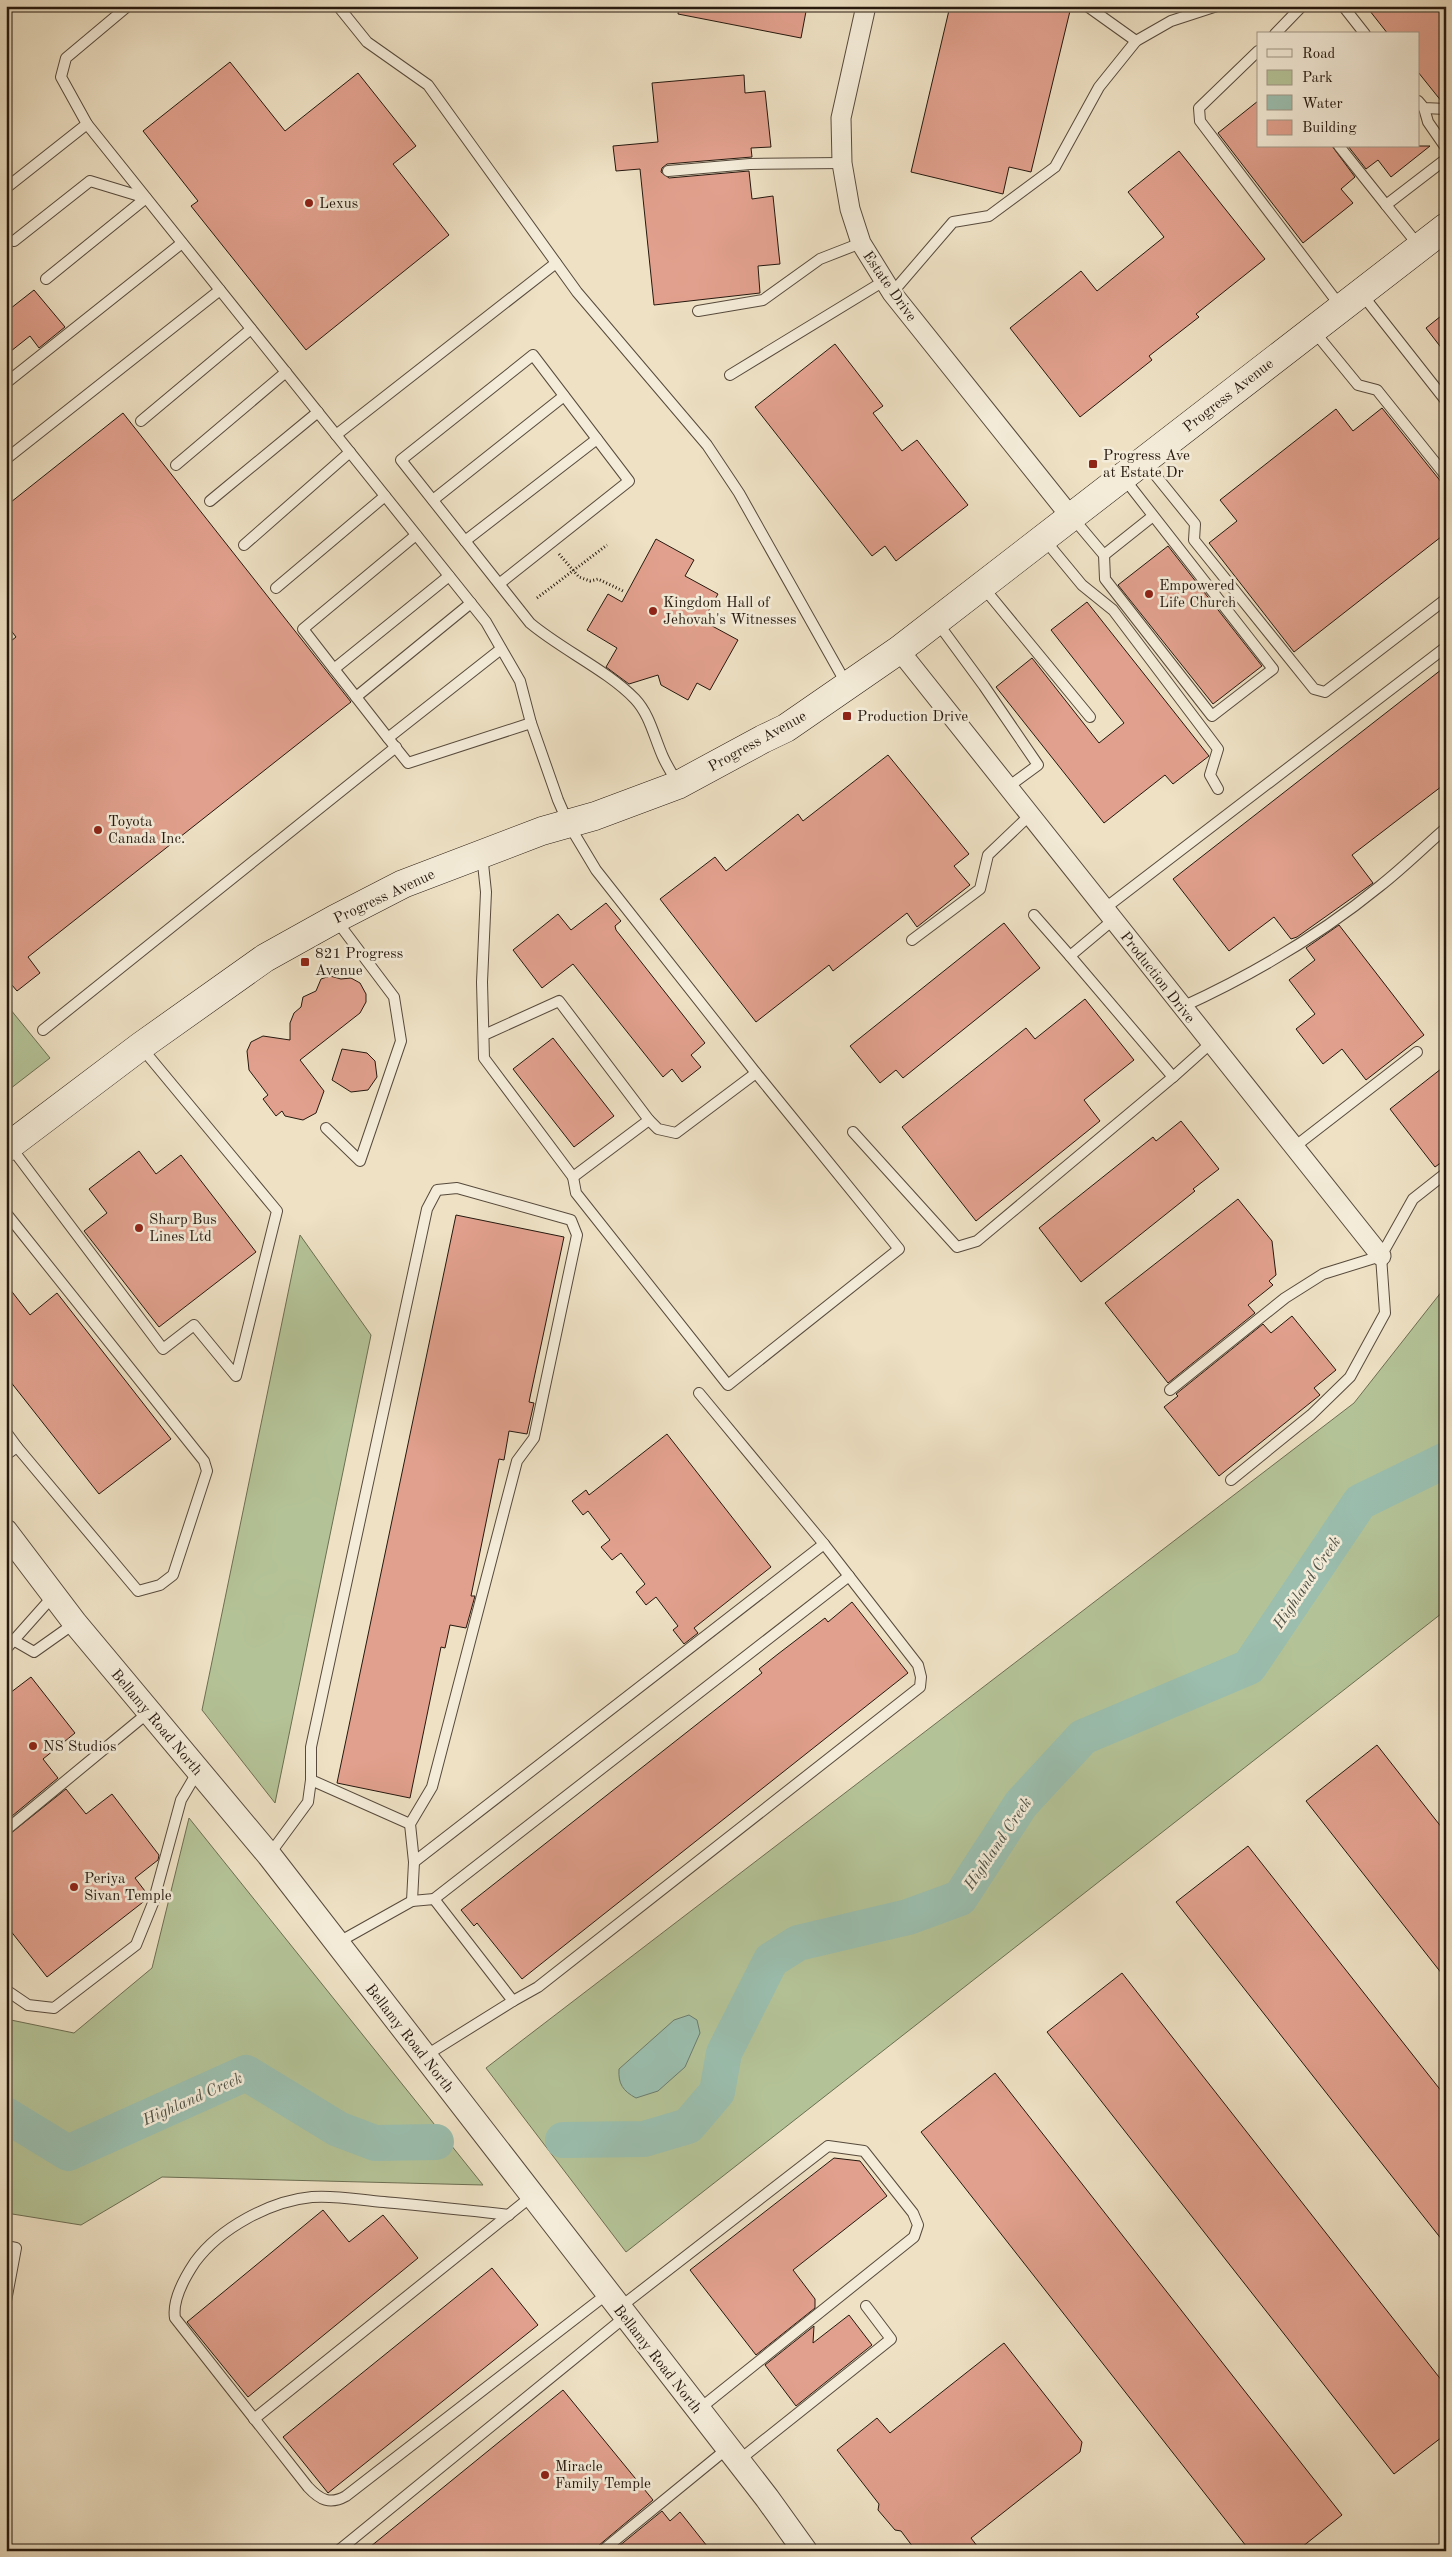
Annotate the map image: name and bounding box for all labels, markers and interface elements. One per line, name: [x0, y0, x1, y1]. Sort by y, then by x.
legend: [1257, 32, 1420, 148]
text: Road: [1302, 47, 1336, 62]
text: Park: [1302, 71, 1333, 86]
text: Water: [1302, 97, 1343, 112]
text: Building: [1302, 121, 1357, 136]
marker: Lexus: [303, 197, 315, 209]
place label: Lexus: [319, 197, 358, 212]
street label: Estate Drive: [859, 249, 918, 325]
street label: Progress Avenue: [1181, 356, 1277, 436]
place label: Progress Ave at Estate Dr: [1103, 449, 1190, 481]
marker: Progress Ave at Estate Dr: [1087, 458, 1099, 470]
place label: Empowered Life Church: [1159, 579, 1236, 611]
marker: Empowered Life Church: [1143, 588, 1155, 600]
place label: Kingdom Hall of Jehovah's Witnesses: [663, 596, 796, 628]
marker: Kingdom Hall of Jehovah's Witnesses: [647, 605, 659, 617]
street label: Progress Avenue: [706, 709, 809, 775]
marker: Production Drive: [841, 710, 853, 722]
place label: Production Drive: [857, 710, 968, 725]
place label: Toyota Canada Inc.: [108, 815, 185, 847]
marker: Toyota Canada Inc.: [92, 824, 104, 836]
street label: Progress Avenue: [332, 867, 438, 927]
street label: Production Drive: [1117, 929, 1197, 1026]
place label: 821 Progress Avenue: [315, 947, 403, 979]
marker: 821 Progress Avenue: [299, 956, 311, 968]
place label: Sharp Bus Lines Ltd: [149, 1213, 217, 1245]
marker: Sharp Bus Lines Ltd: [133, 1222, 145, 1234]
water label: Highland Creek: [1270, 1534, 1345, 1633]
street label: Bellamy Road North: [107, 1667, 204, 1779]
marker: NS Studios: [27, 1740, 39, 1752]
place label: NS Studios: [43, 1740, 116, 1755]
water label: Highland Creek: [961, 1795, 1036, 1894]
place label: Periya Sivan Temple: [84, 1872, 172, 1904]
marker: Periya Sivan Temple: [68, 1881, 80, 1893]
street label: Bellamy Road North: [362, 1982, 456, 2096]
water label: Highland Creek: [139, 2071, 246, 2129]
street label: Bellamy Road North: [610, 2303, 704, 2417]
place label: Miracle Family Temple: [555, 2460, 651, 2492]
marker: Miracle Family Temple: [539, 2469, 551, 2481]

